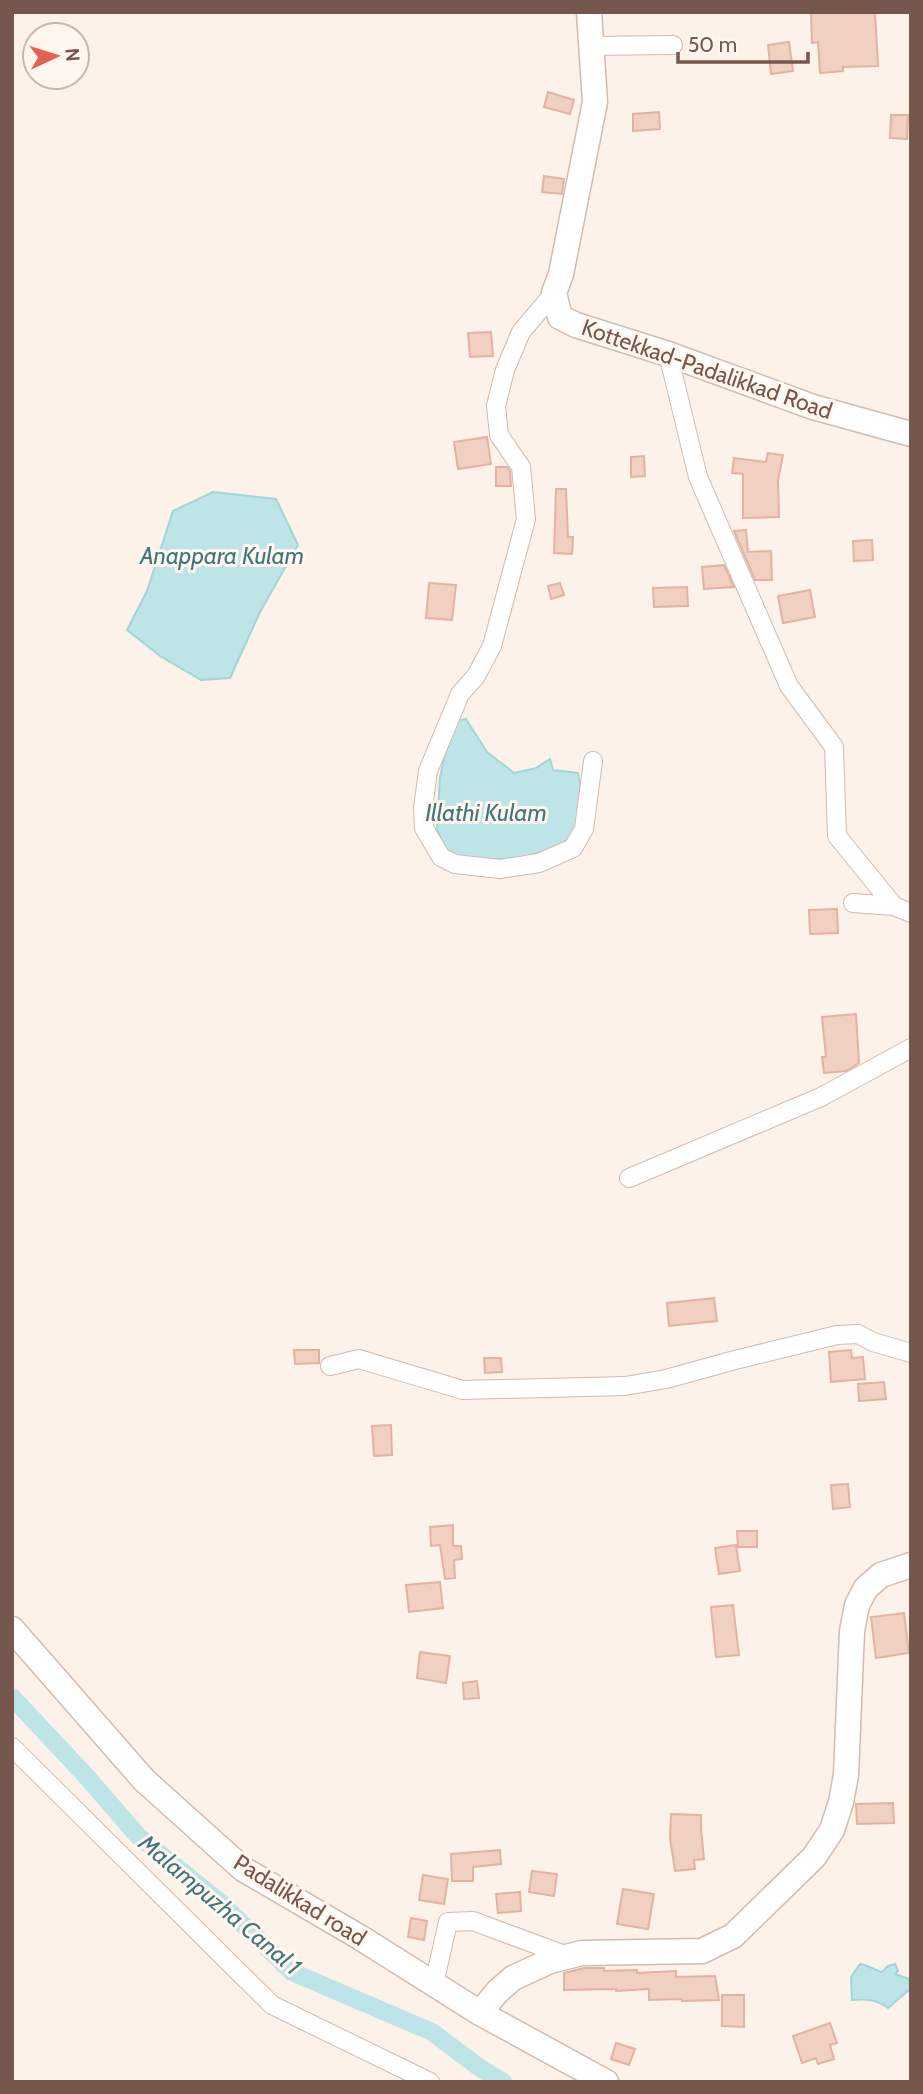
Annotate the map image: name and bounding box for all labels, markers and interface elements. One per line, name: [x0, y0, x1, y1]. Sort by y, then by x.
north arrow: [21, 21, 91, 91]
scale bar: [678, 21, 808, 65]
text: 50 m: [688, 32, 737, 57]
text: N: [61, 47, 84, 62]
street label: Kottekkad-Padalikkad Road: [578, 313, 836, 425]
water label: Anappara Kulam: [139, 541, 304, 570]
water label: Illathi Kulam: [425, 798, 547, 827]
water label: Malampuzha Canal 1: [132, 1828, 307, 1981]
street label: Padalikkad road: [229, 1848, 371, 1952]

